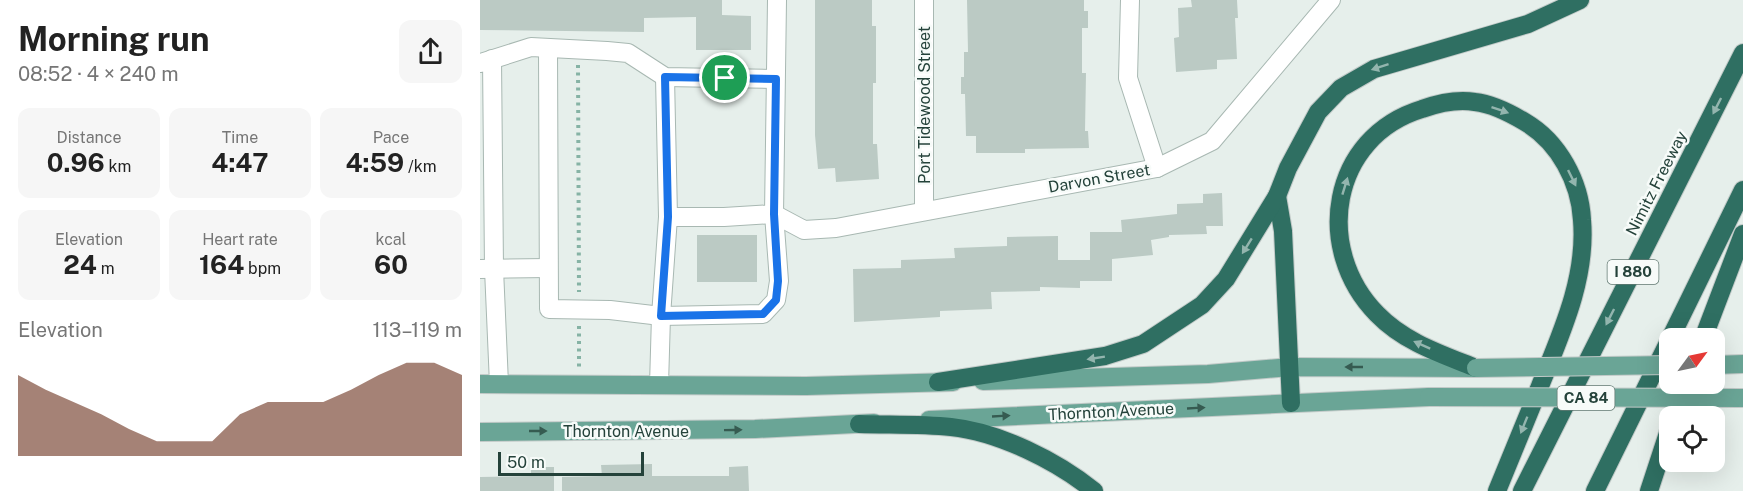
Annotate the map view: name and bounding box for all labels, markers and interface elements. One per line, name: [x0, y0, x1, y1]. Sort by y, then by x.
text: Morning run: [18, 20, 210, 58]
button: share: [399, 20, 462, 83]
street label: Port Tidewood Street: [915, 26, 934, 184]
pin: [699, 52, 750, 103]
icon: arrive: [708, 61, 741, 94]
text: 08:52 · 4 × 240 m: [18, 62, 178, 86]
one-way arrow: [1371, 63, 1389, 73]
one-way arrow: [1712, 97, 1721, 114]
one-way arrow: [1491, 105, 1509, 115]
street label: Nimitz Freeway: [1622, 127, 1691, 239]
text: Distance: [57, 128, 121, 147]
text: Time: [222, 128, 258, 147]
text: Pace: [373, 128, 409, 147]
text: 0.96: [47, 147, 105, 178]
text: 4:47: [211, 147, 269, 178]
text: 4:59: [345, 147, 404, 178]
text: km: [105, 157, 131, 176]
text: /km: [404, 157, 437, 176]
street label: Darvon Street: [1047, 160, 1152, 197]
one-way arrow: [1567, 170, 1576, 187]
one-way arrow: [1341, 177, 1350, 195]
text: Elevation: [55, 230, 123, 249]
text: Heart rate: [202, 230, 278, 249]
text: kcal: [376, 230, 406, 249]
one-way arrow: [1242, 238, 1253, 254]
text: 24: [63, 249, 97, 280]
text: 164: [199, 249, 244, 280]
text: 60: [374, 249, 408, 280]
text: m: [97, 259, 115, 278]
text: bpm: [244, 259, 281, 278]
road number: I 880: [1608, 260, 1658, 284]
one-way arrow: [1605, 309, 1615, 326]
text: Elevation: [18, 318, 103, 342]
text: 113–119 m: [373, 318, 462, 342]
north arrow: [1659, 328, 1725, 394]
map controls: [1659, 328, 1725, 472]
one-way arrow: [1414, 341, 1431, 350]
one-way arrow: [1086, 354, 1105, 363]
one-way arrow: [1345, 362, 1364, 372]
road number: CA 84: [1558, 386, 1614, 410]
street label: Thornton Avenue: [1048, 399, 1174, 424]
one-way arrow: [1186, 403, 1205, 412]
button: locate: [1659, 406, 1725, 472]
one-way arrow: [991, 412, 1010, 421]
one-way arrow: [1519, 416, 1528, 434]
street label: Thornton Avenue: [563, 422, 689, 441]
one-way arrow: [724, 425, 743, 434]
one-way arrow: [529, 426, 548, 436]
scale bar: [498, 449, 644, 476]
text: 50 m: [507, 453, 545, 472]

